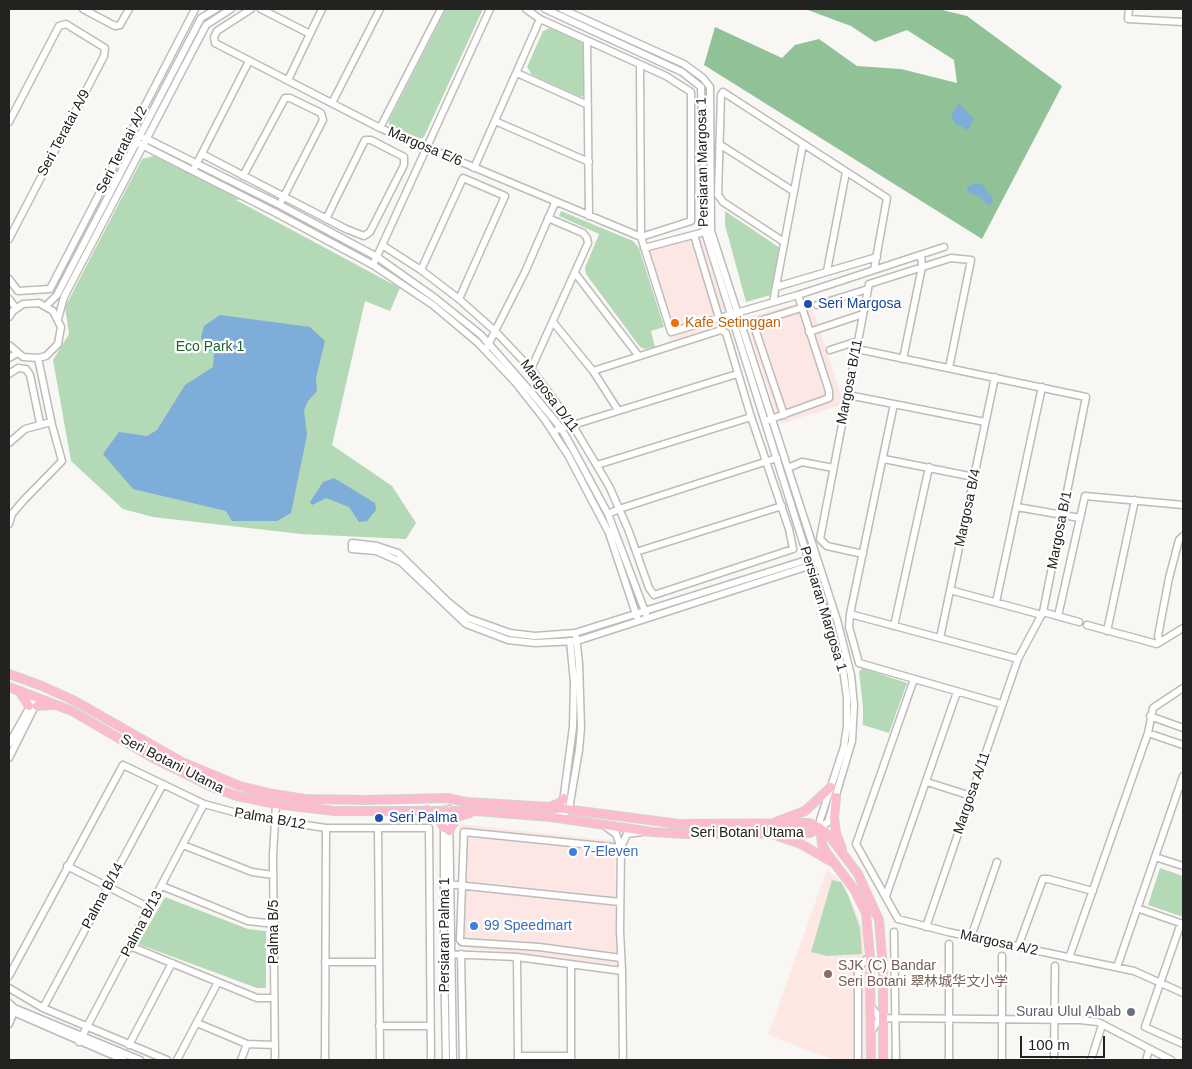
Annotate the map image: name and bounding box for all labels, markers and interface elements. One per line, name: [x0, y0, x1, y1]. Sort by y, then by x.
street label: Seri Teratai A/9: [34, 87, 94, 179]
street label: Persiaran Margosa 1: [693, 97, 713, 227]
street label: Seri Teratai A/2: [93, 104, 151, 196]
street label: Margosa E/6: [385, 124, 465, 170]
place label: Seri Margosa: [818, 296, 901, 312]
marker: Seri Margosa: [802, 298, 814, 310]
place label: Kafe Setinggan: [685, 315, 781, 331]
marker: Kafe Setinggan: [669, 317, 681, 329]
street label: Margosa B/11: [834, 338, 866, 426]
park label: Eco Park 1: [176, 339, 244, 355]
street label: Margosa D/11: [516, 356, 582, 436]
street label: Margosa B/4: [952, 467, 984, 549]
street label: Margosa B/1: [1044, 489, 1076, 571]
street label: Persiaran Margosa 1: [796, 544, 850, 674]
street label: Seri Botani Utama: [118, 731, 226, 797]
street label: Margosa A/11: [950, 750, 994, 836]
street label: Palma B/12: [233, 804, 307, 834]
place label: Seri Palma: [389, 810, 457, 826]
marker: Seri Palma: [373, 812, 385, 824]
street label: Seri Botani Utama: [690, 825, 804, 841]
place label: 7-Eleven: [583, 844, 638, 860]
marker: 7-Eleven: [567, 846, 579, 858]
street label: Palma B/14: [79, 860, 127, 932]
street label: Persiaran Palma 1: [437, 877, 453, 993]
street label: Palma B/13: [118, 888, 166, 960]
street label: Palma B/5: [266, 900, 282, 964]
place label: 99 Speedmart: [484, 918, 572, 934]
marker: 99 Speedmart: [468, 920, 480, 932]
street label: Margosa A/2: [958, 927, 1040, 959]
place label: SJK (C) Bandar Seri Botani 翠林城华文小学: [838, 958, 1008, 990]
marker: SJK (C) Bandar Seri Botani 翠林城华文小学: [822, 968, 834, 980]
place label: Surau Ulul Albab: [1016, 1004, 1121, 1020]
marker: Surau Ulul Albab: [1125, 1006, 1137, 1018]
scale bar: [1022, 1026, 1107, 1058]
text: 100 m: [1028, 1036, 1070, 1053]

